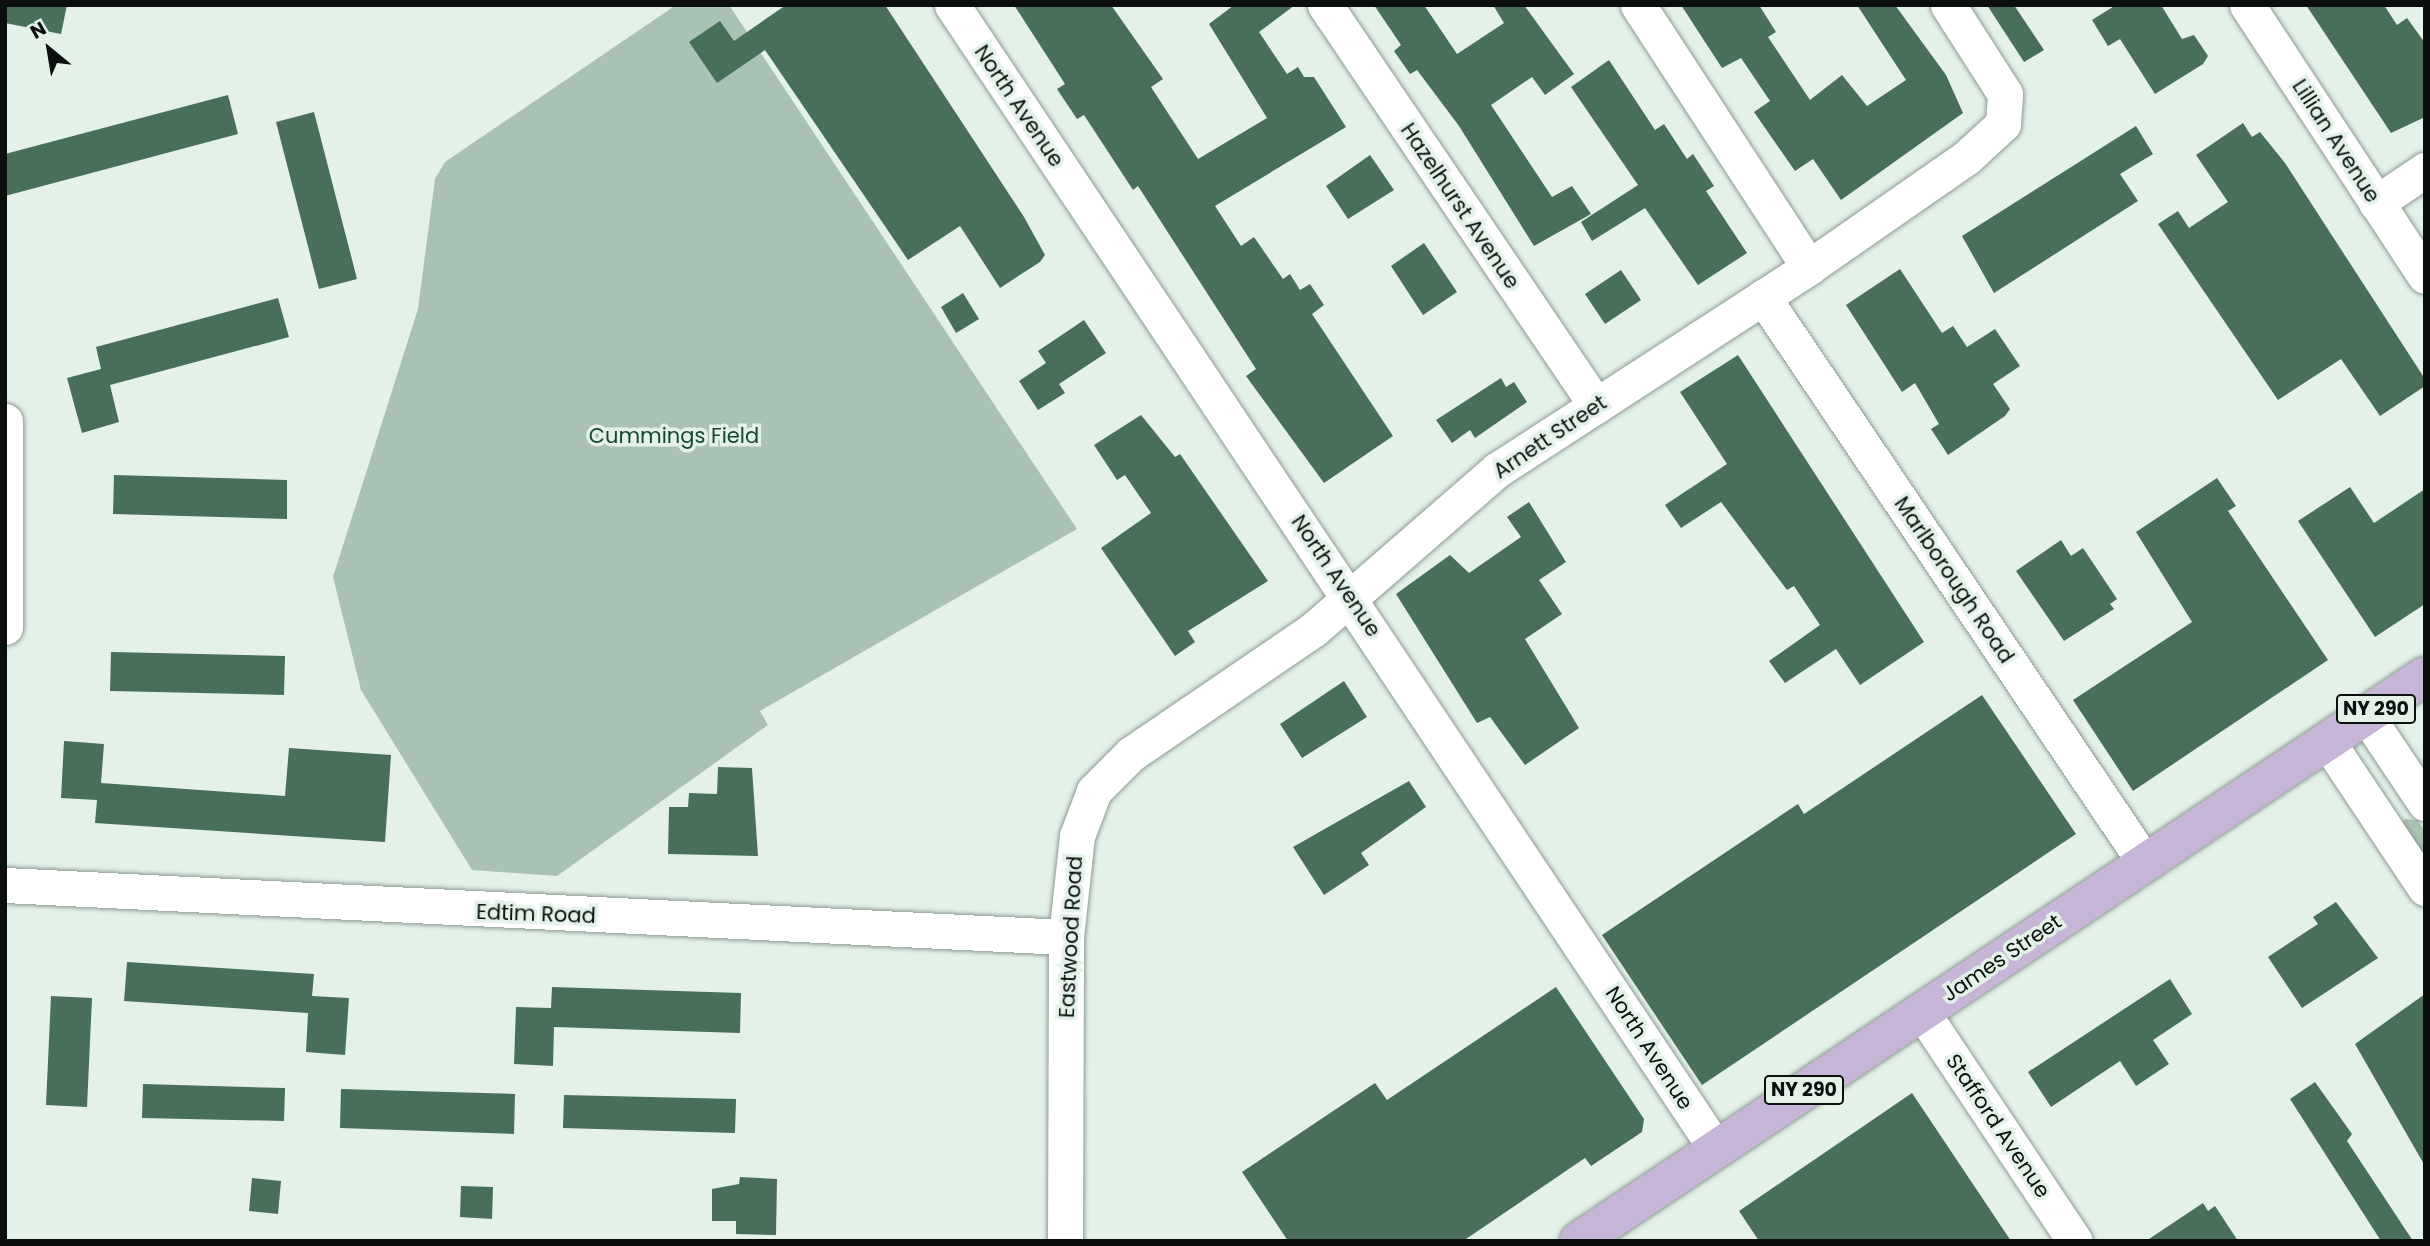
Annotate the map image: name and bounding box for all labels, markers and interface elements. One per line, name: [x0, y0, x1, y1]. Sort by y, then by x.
north arrow: [14, 14, 84, 84]
text: N: [25, 15, 51, 46]
street label: North Avenue: [969, 40, 1069, 172]
street label: Lillian Avenue: [2287, 75, 2385, 207]
street label: Hazelhurst Avenue: [1395, 118, 1525, 294]
street label: Arnett Street: [1489, 390, 1611, 484]
park label: Cummings Field: [589, 423, 759, 449]
street label: Marlborough Road: [1889, 492, 2019, 668]
street label: North Avenue: [1286, 510, 1386, 642]
road number: NY 290: [2336, 694, 2416, 724]
street label: Eastwood Road: [1054, 855, 1088, 1019]
street label: Edtim Road: [476, 899, 596, 929]
street label: James Street: [1938, 909, 2066, 1007]
street label: North Avenue: [1600, 982, 1698, 1114]
street label: Stafford Avenue: [1941, 1049, 2055, 1203]
road number: NY 290: [1764, 1074, 1844, 1106]

